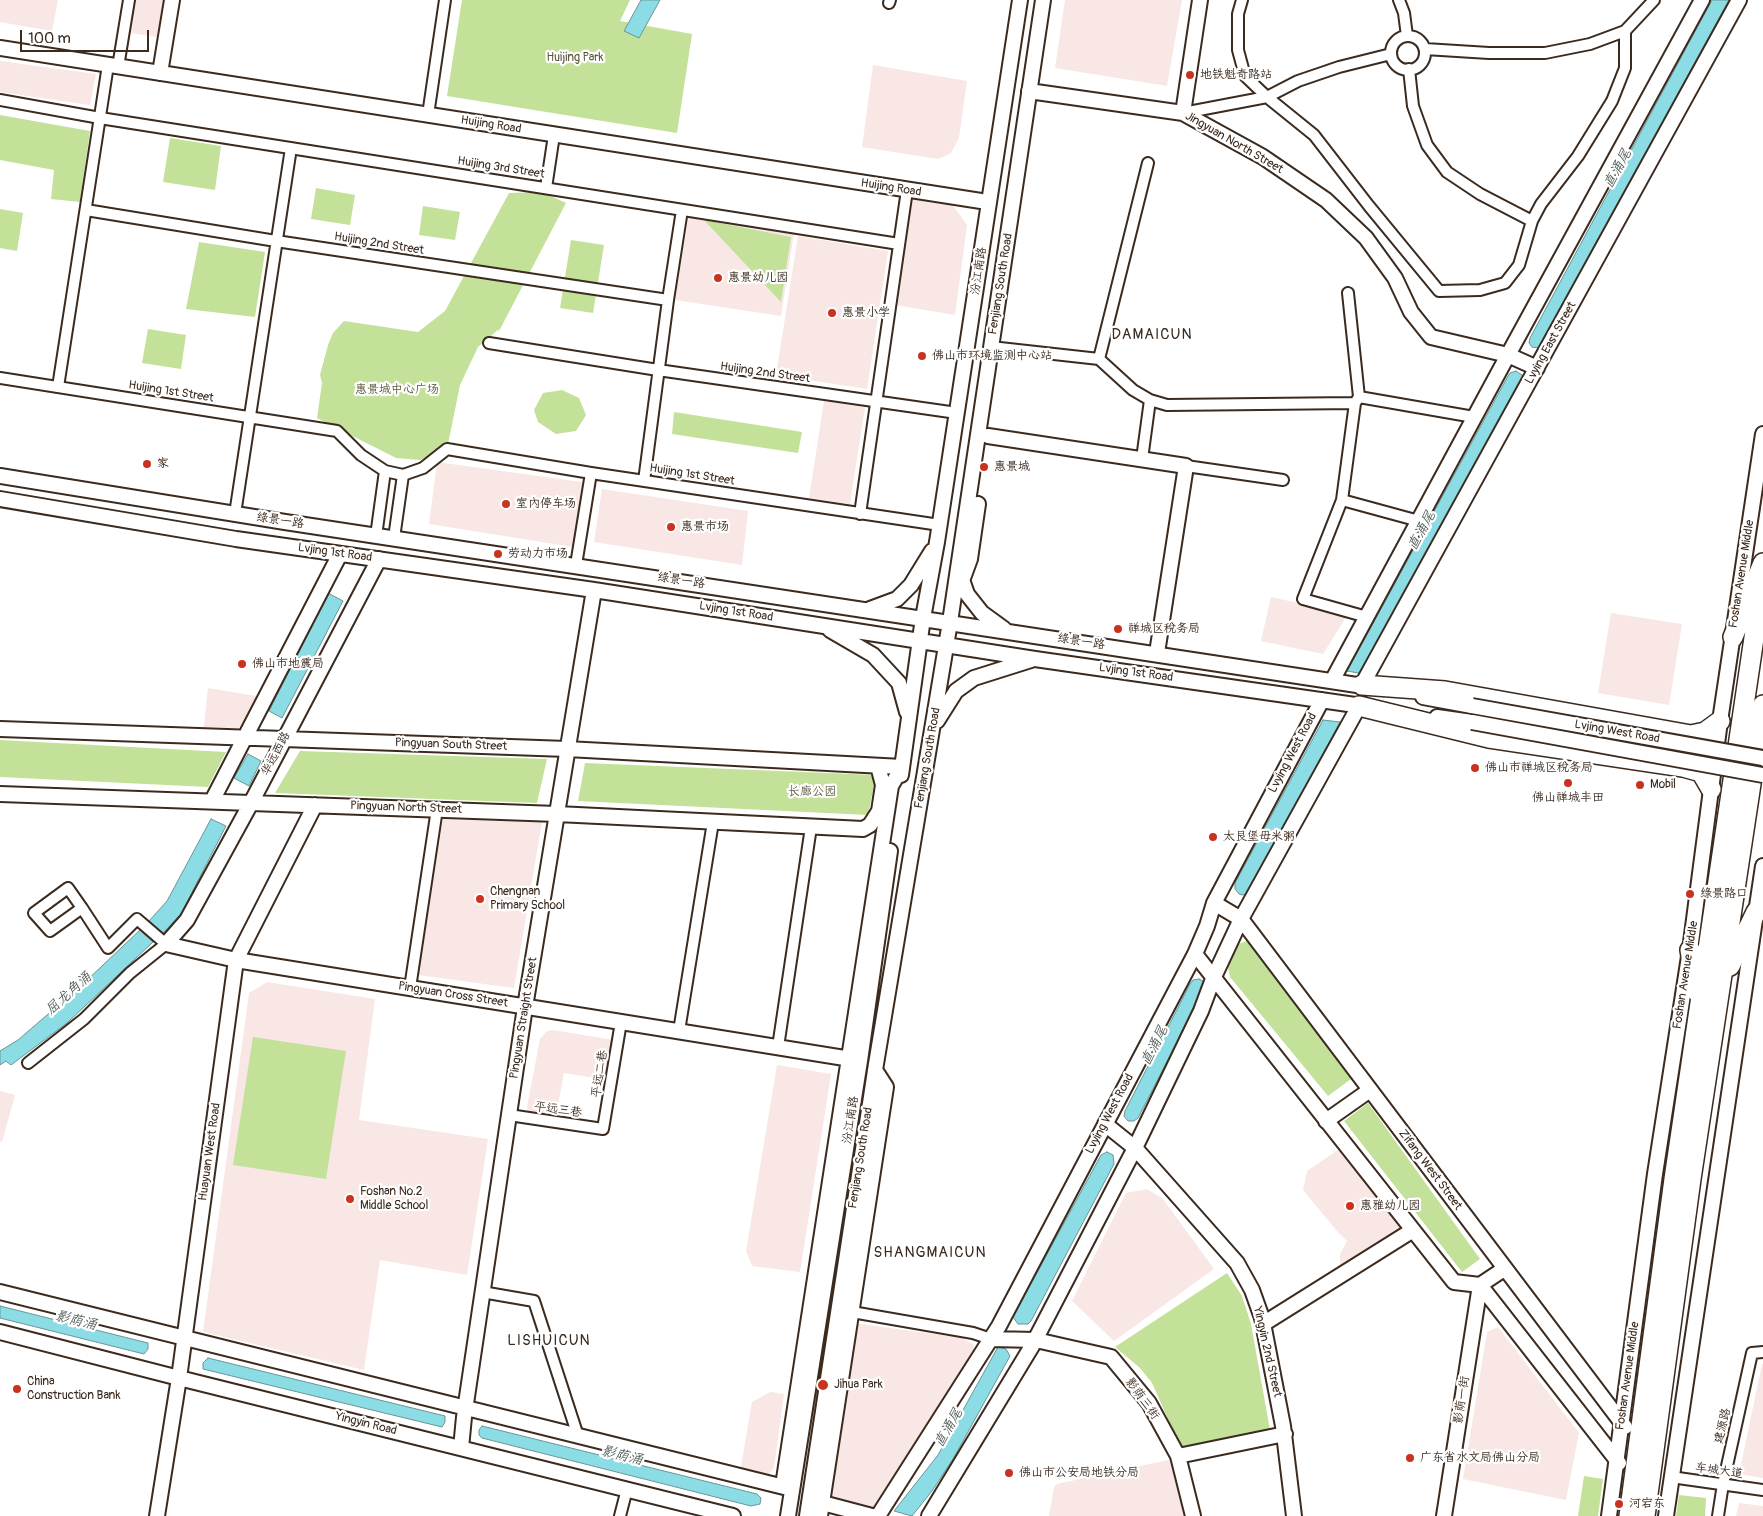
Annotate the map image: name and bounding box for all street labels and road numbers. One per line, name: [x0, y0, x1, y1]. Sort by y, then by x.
street label: Jingyuan North Street: [1182, 109, 1286, 177]
street label: Huijing Road: [460, 113, 522, 137]
street label: Huijing 3rd Street: [456, 154, 546, 182]
street label: Huijing Road: [860, 176, 922, 200]
street label: Huijing 2nd Street: [333, 230, 425, 258]
street label: Fenjiang South Road: [986, 232, 1016, 336]
street label: 汾江南路: [968, 246, 990, 296]
street label: Lvying East Street: [1522, 299, 1580, 387]
street label: Huijing 2nd Street: [719, 360, 811, 386]
street label: Huijing 1st Street: [127, 378, 215, 406]
street label: Huijing 1st Street: [648, 461, 736, 489]
street label: 绿景一路: [255, 510, 305, 532]
street label: Foshan Avenue Middle: [1726, 519, 1758, 629]
street label: Lvjing 1st Road: [297, 541, 373, 565]
street label: 绿景一路: [656, 570, 706, 592]
street label: Lvjing 1st Road: [698, 599, 774, 625]
street label: 绿景一路: [1056, 631, 1106, 653]
street label: Lvjing 1st Road: [1098, 661, 1174, 685]
street label: Fenjiang South Road: [912, 706, 944, 810]
street label: Lvying West Road: [1266, 711, 1320, 795]
street label: Lvjing West Road: [1573, 717, 1661, 747]
street label: 华远西路: [258, 729, 294, 779]
street label: Pingyuan South Street: [395, 736, 507, 754]
street label: Pingyuan North Street: [350, 799, 462, 817]
street label: Foshan Avenue Middle: [1670, 920, 1702, 1030]
street label: Pingyuan Straight Street: [507, 956, 541, 1080]
street label: Pingyuan Cross Street: [397, 979, 509, 1011]
street label: 平远二巷: [589, 1049, 611, 1099]
street label: Lvying West Road: [1083, 1072, 1137, 1156]
street label: 汾江南路: [840, 1095, 862, 1145]
street label: 平远三巷: [533, 1100, 583, 1120]
street label: Huayuan West Road: [196, 1102, 224, 1202]
street label: Fenjiang South Road: [846, 1106, 876, 1210]
street label: Zifang West Street: [1395, 1127, 1465, 1213]
street label: Yingyin 2nd Street: [1250, 1305, 1284, 1399]
street label: Foshan Avenue Middle: [1613, 1321, 1643, 1431]
street label: 影荫三街: [1122, 1375, 1162, 1423]
street label: 影荫一街: [1451, 1375, 1473, 1425]
street label: 建源路: [1712, 1407, 1734, 1445]
street label: Yingyin Road: [334, 1409, 398, 1439]
street label: 车城大道: [1694, 1461, 1744, 1481]

